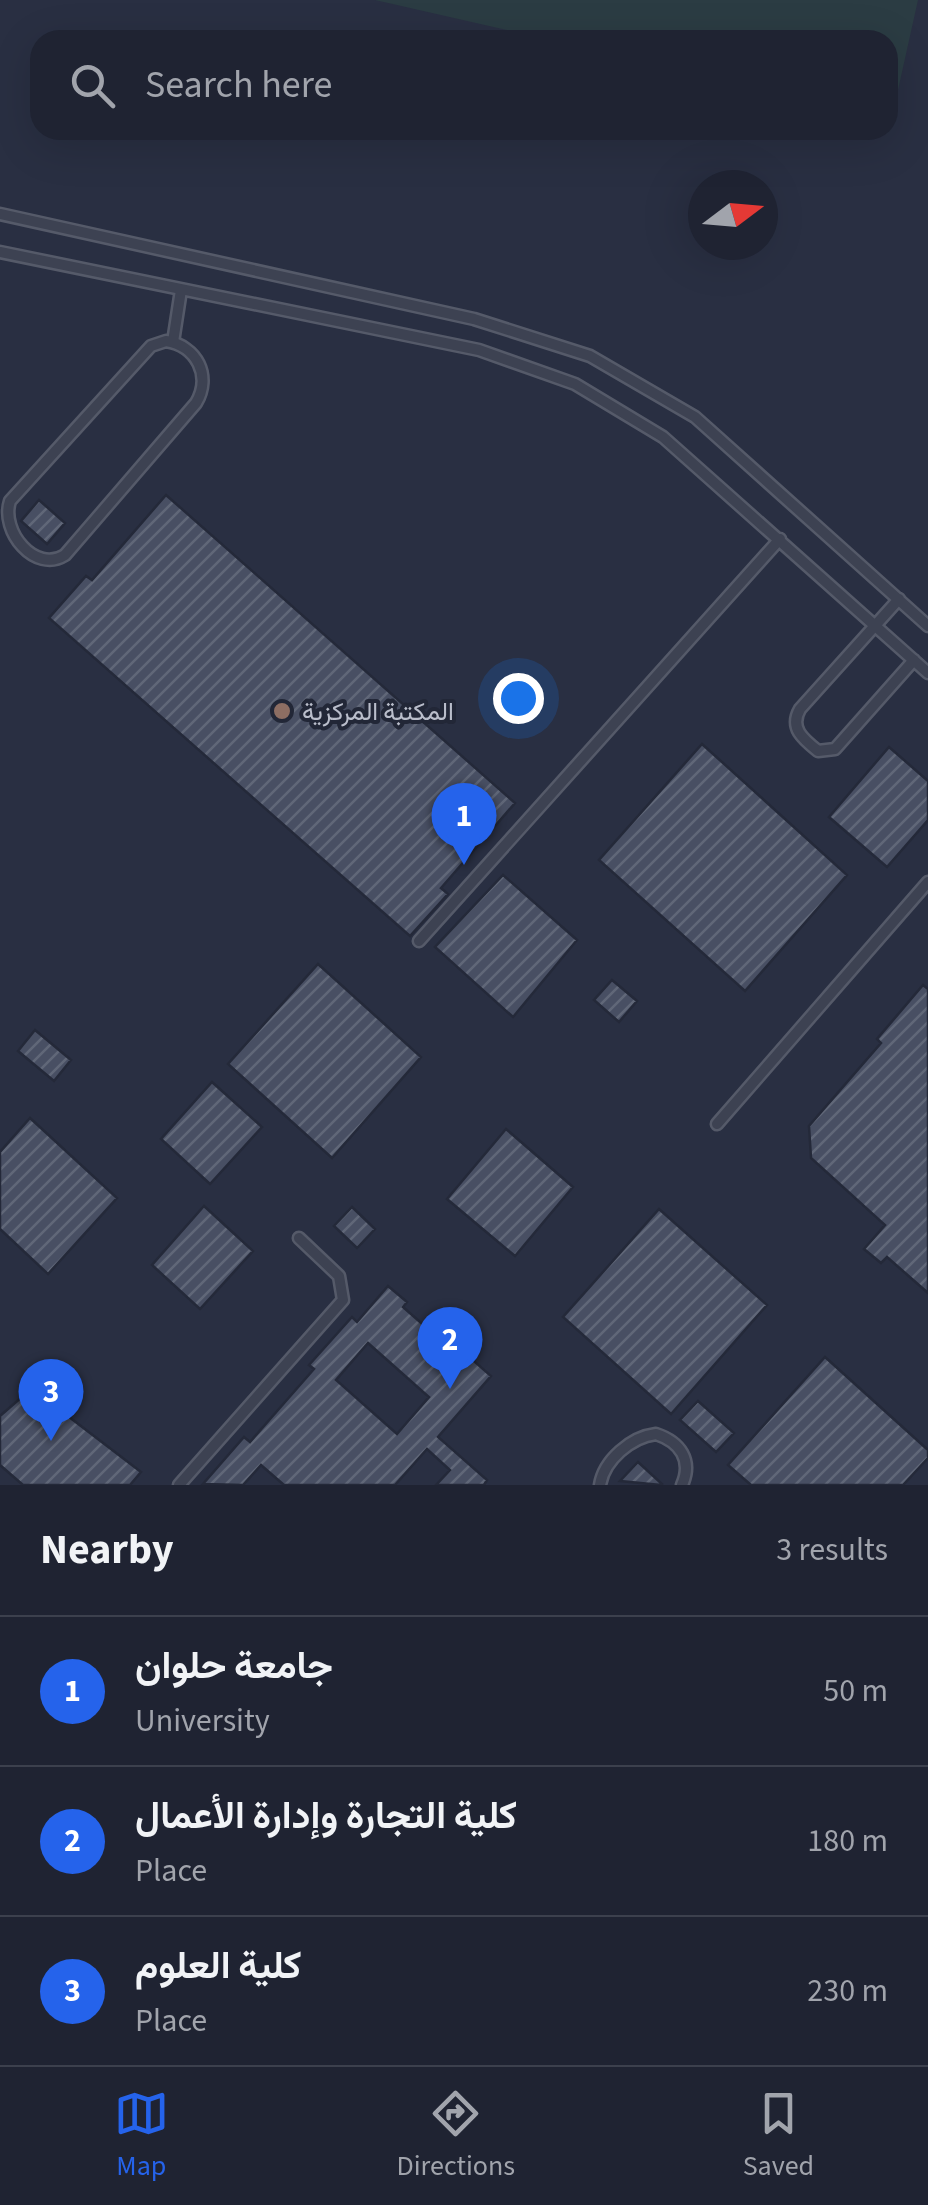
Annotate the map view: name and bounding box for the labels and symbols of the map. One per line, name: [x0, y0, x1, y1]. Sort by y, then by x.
north arrow: [688, 170, 778, 260]
your location: [493, 673, 544, 724]
place label: المكتبة المركزية: [302, 694, 454, 730]
marker: المكتبة المركزية: [271, 700, 293, 722]
pin: 1: [432, 782, 496, 865]
pin: 2: [418, 1306, 482, 1389]
pin: 3: [18, 1358, 84, 1441]

